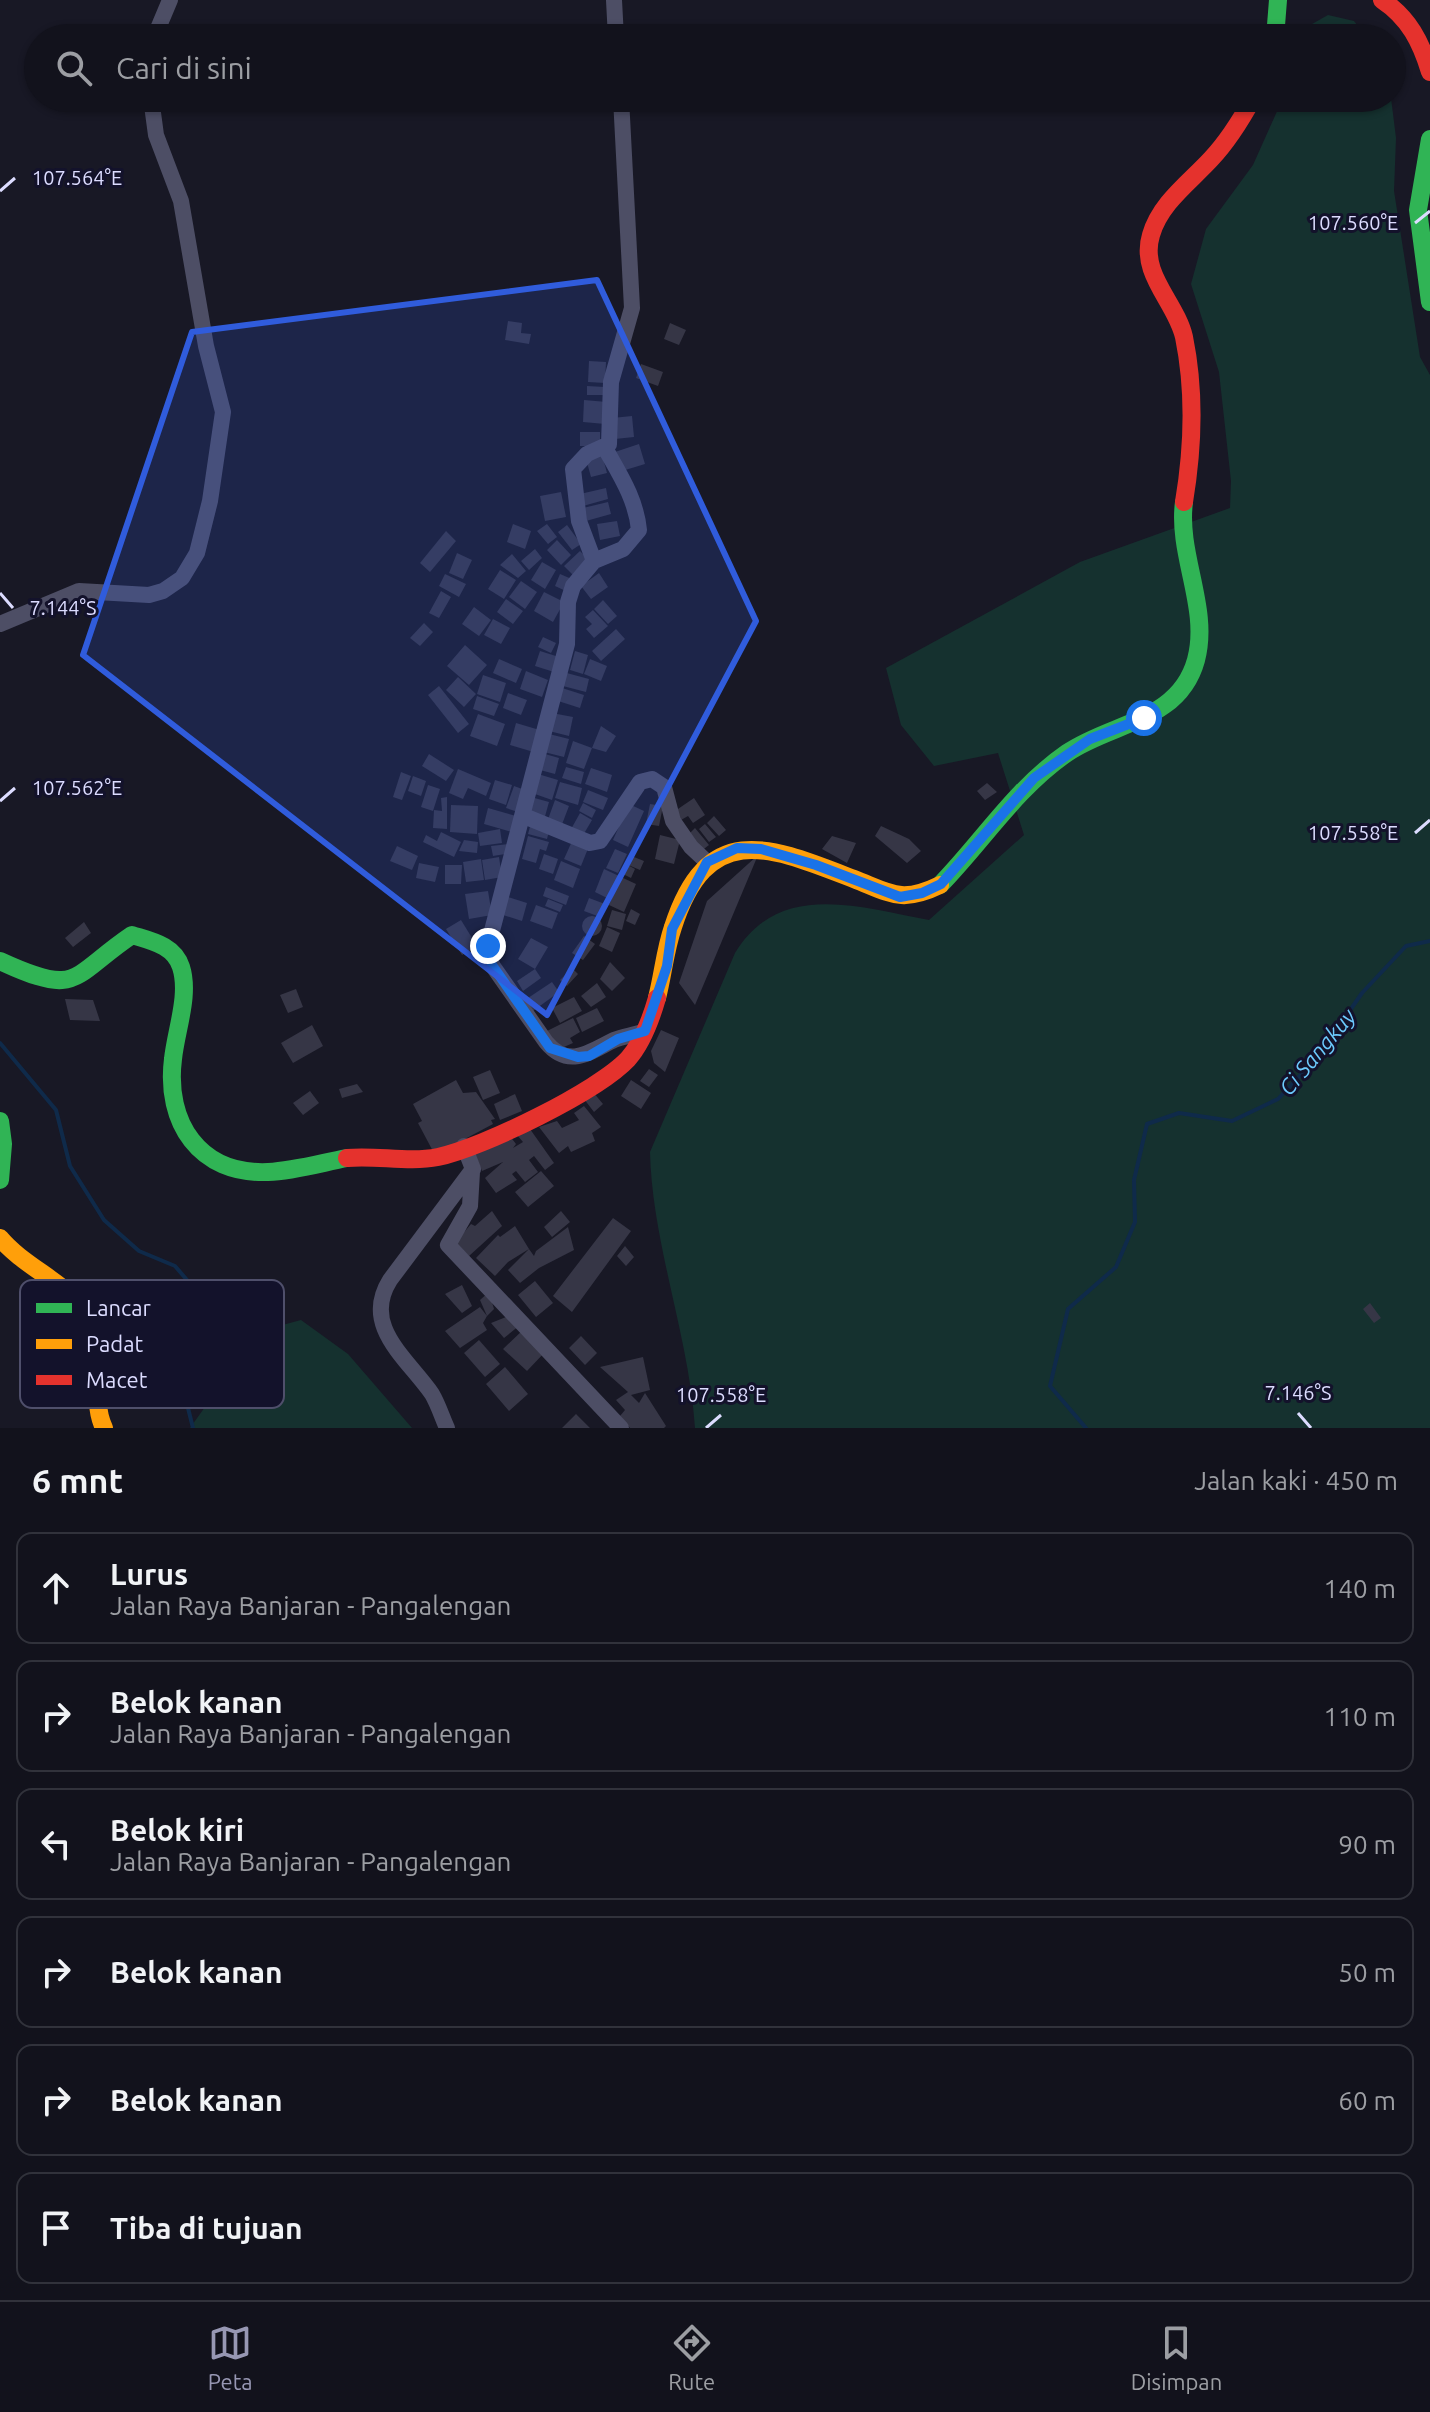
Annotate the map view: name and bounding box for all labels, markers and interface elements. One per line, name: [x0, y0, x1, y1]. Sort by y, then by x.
search box: [24, 24, 1406, 112]
icon: search: [52, 46, 96, 90]
text: Cari di sini: [116, 51, 252, 85]
text: 107.564°E: [32, 166, 122, 189]
text: 107.560°E: [1308, 211, 1398, 234]
text: 7.144°S: [30, 596, 96, 619]
route start: [1126, 700, 1162, 736]
text: 107.562°E: [32, 776, 122, 799]
text: 107.558°E: [1308, 821, 1398, 844]
route end: [470, 928, 506, 964]
water label: Ci Sangkuy: [1273, 1003, 1360, 1100]
legend: [20, 1280, 284, 1408]
text: Lancar: [86, 1295, 152, 1320]
text: Padat: [86, 1331, 143, 1356]
text: Macet: [86, 1367, 148, 1392]
text: 7.146°S: [1265, 1381, 1331, 1404]
text: 107.558°E: [676, 1383, 766, 1406]
text: 6 mnt: [32, 1461, 123, 1499]
text: Jalan kaki · 450 m: [1194, 1466, 1398, 1495]
text: Lurus: [110, 1557, 188, 1591]
icon: ahead: [34, 1566, 78, 1610]
text: 140 m: [1324, 1574, 1396, 1603]
text: Jalan Raya Banjaran - Pangalengan: [110, 1591, 511, 1620]
text: Belok kanan: [110, 1685, 283, 1719]
icon: right: [34, 1694, 78, 1738]
text: 110 m: [1324, 1702, 1396, 1731]
text: Jalan Raya Banjaran - Pangalengan: [110, 1719, 511, 1748]
text: Belok kiri: [110, 1813, 244, 1847]
icon: left: [34, 1822, 78, 1866]
text: 90 m: [1338, 1830, 1396, 1859]
text: Jalan Raya Banjaran - Pangalengan: [110, 1847, 511, 1876]
icon: right: [34, 1950, 78, 1994]
text: Belok kanan: [110, 1955, 283, 1989]
text: 50 m: [1338, 1958, 1396, 1987]
icon: right: [34, 2078, 78, 2122]
text: Belok kanan: [110, 2083, 283, 2117]
text: 60 m: [1338, 2086, 1396, 2115]
icon: arrive: [34, 2206, 78, 2250]
text: Tiba di tujuan: [110, 2211, 303, 2245]
tab: Peta: [208, 2321, 253, 2394]
tab: Rute: [668, 2321, 715, 2394]
tab: Disimpan: [1131, 2321, 1222, 2394]

